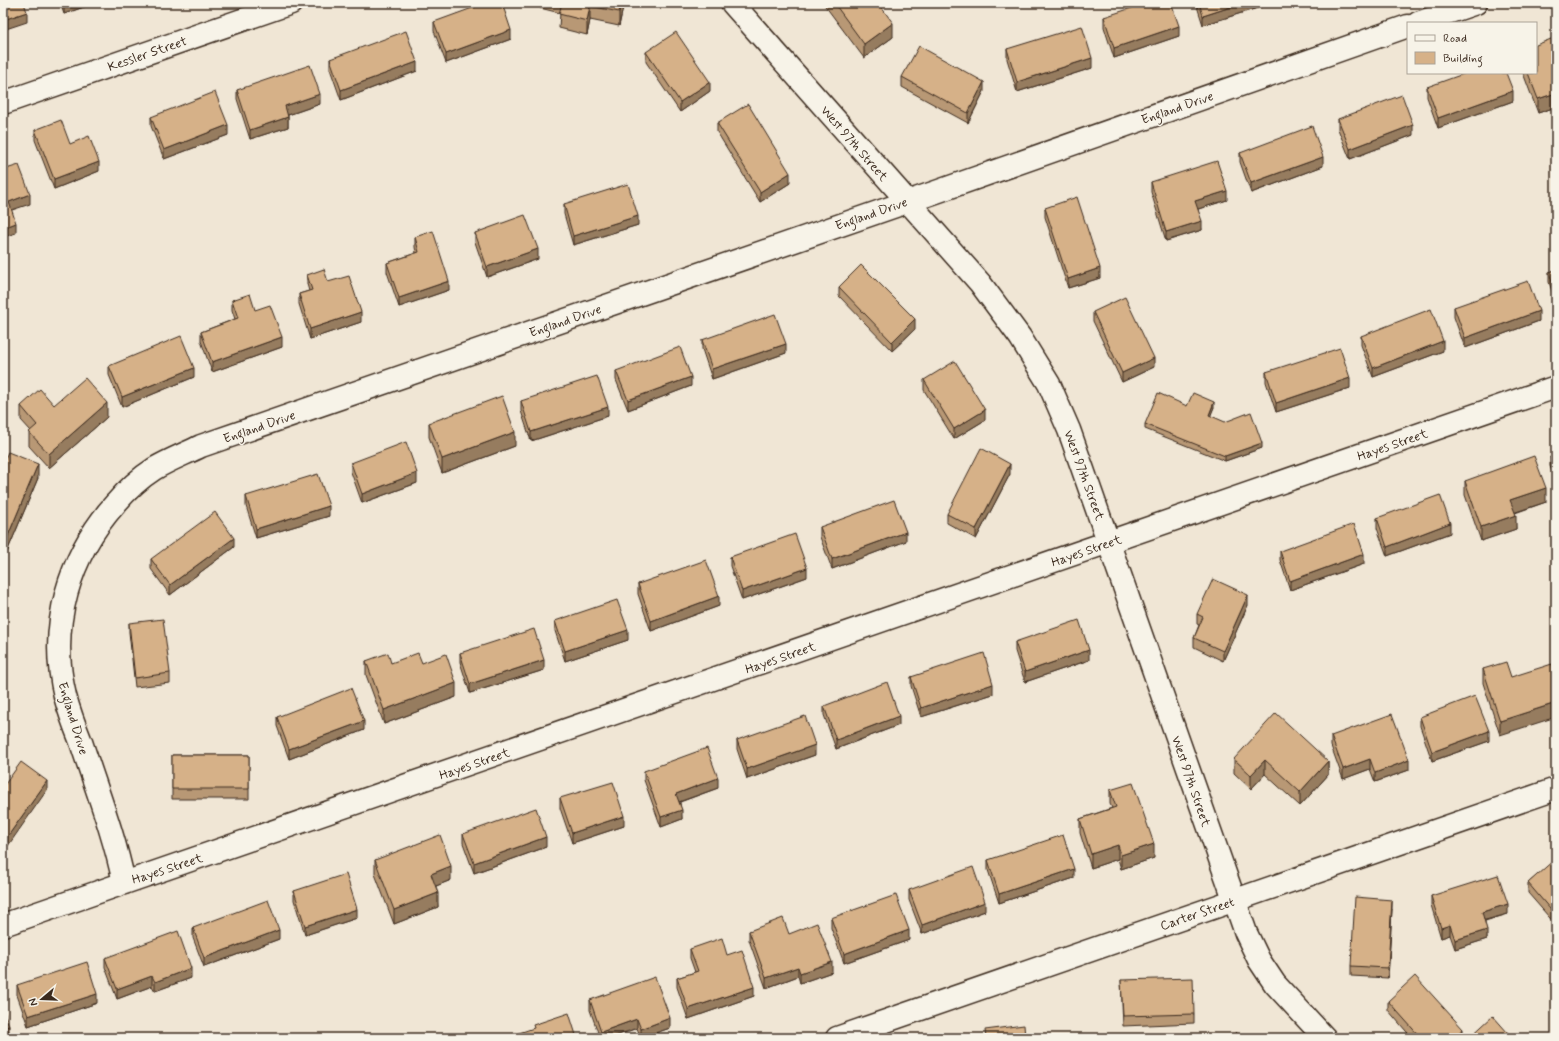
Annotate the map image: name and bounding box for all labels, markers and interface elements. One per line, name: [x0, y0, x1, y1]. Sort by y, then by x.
legend: [1407, 22, 1537, 74]
text: Road: [1443, 31, 1467, 47]
street label: Kessler Street: [106, 33, 189, 76]
text: Building: [1443, 51, 1483, 68]
street label: England Drive: [1139, 88, 1217, 131]
street label: West 97th Street: [816, 103, 892, 186]
street label: England Drive: [833, 194, 911, 237]
street label: England Drive: [527, 301, 605, 344]
street label: England Drive: [221, 407, 299, 450]
street label: Hayes Street: [1355, 425, 1430, 465]
street label: West 97th Street: [1059, 428, 1108, 523]
street label: Hayes Street: [1049, 531, 1124, 571]
street label: Hayes Street: [743, 638, 818, 678]
street label: England Drive: [52, 680, 92, 758]
street label: West 97th Street: [1167, 734, 1214, 829]
street label: Hayes Street: [437, 744, 512, 784]
street label: Hayes Street: [130, 850, 205, 889]
street label: Carter Street: [1158, 894, 1237, 935]
north arrow: [22, 979, 62, 1019]
text: N: [26, 996, 41, 1008]

